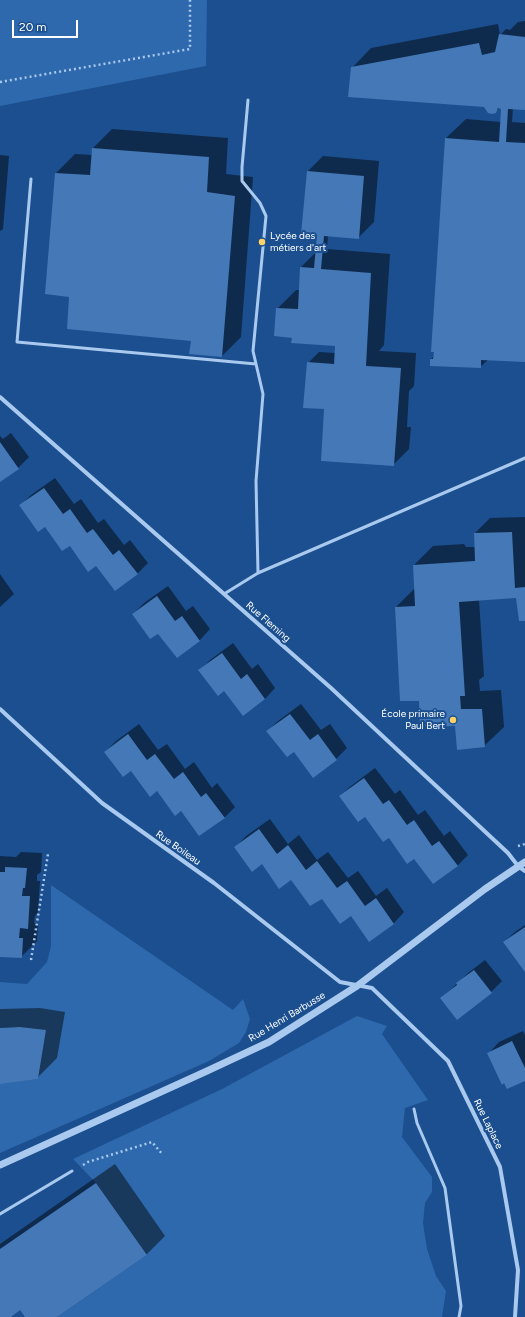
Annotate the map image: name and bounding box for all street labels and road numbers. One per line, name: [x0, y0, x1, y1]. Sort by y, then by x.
street label: Rue Fleming: [243, 599, 293, 645]
street label: Rue Boileau: [153, 828, 203, 868]
street label: Rue Henri Barbusse: [246, 989, 328, 1045]
street label: Rue Laplace: [471, 1097, 505, 1151]

